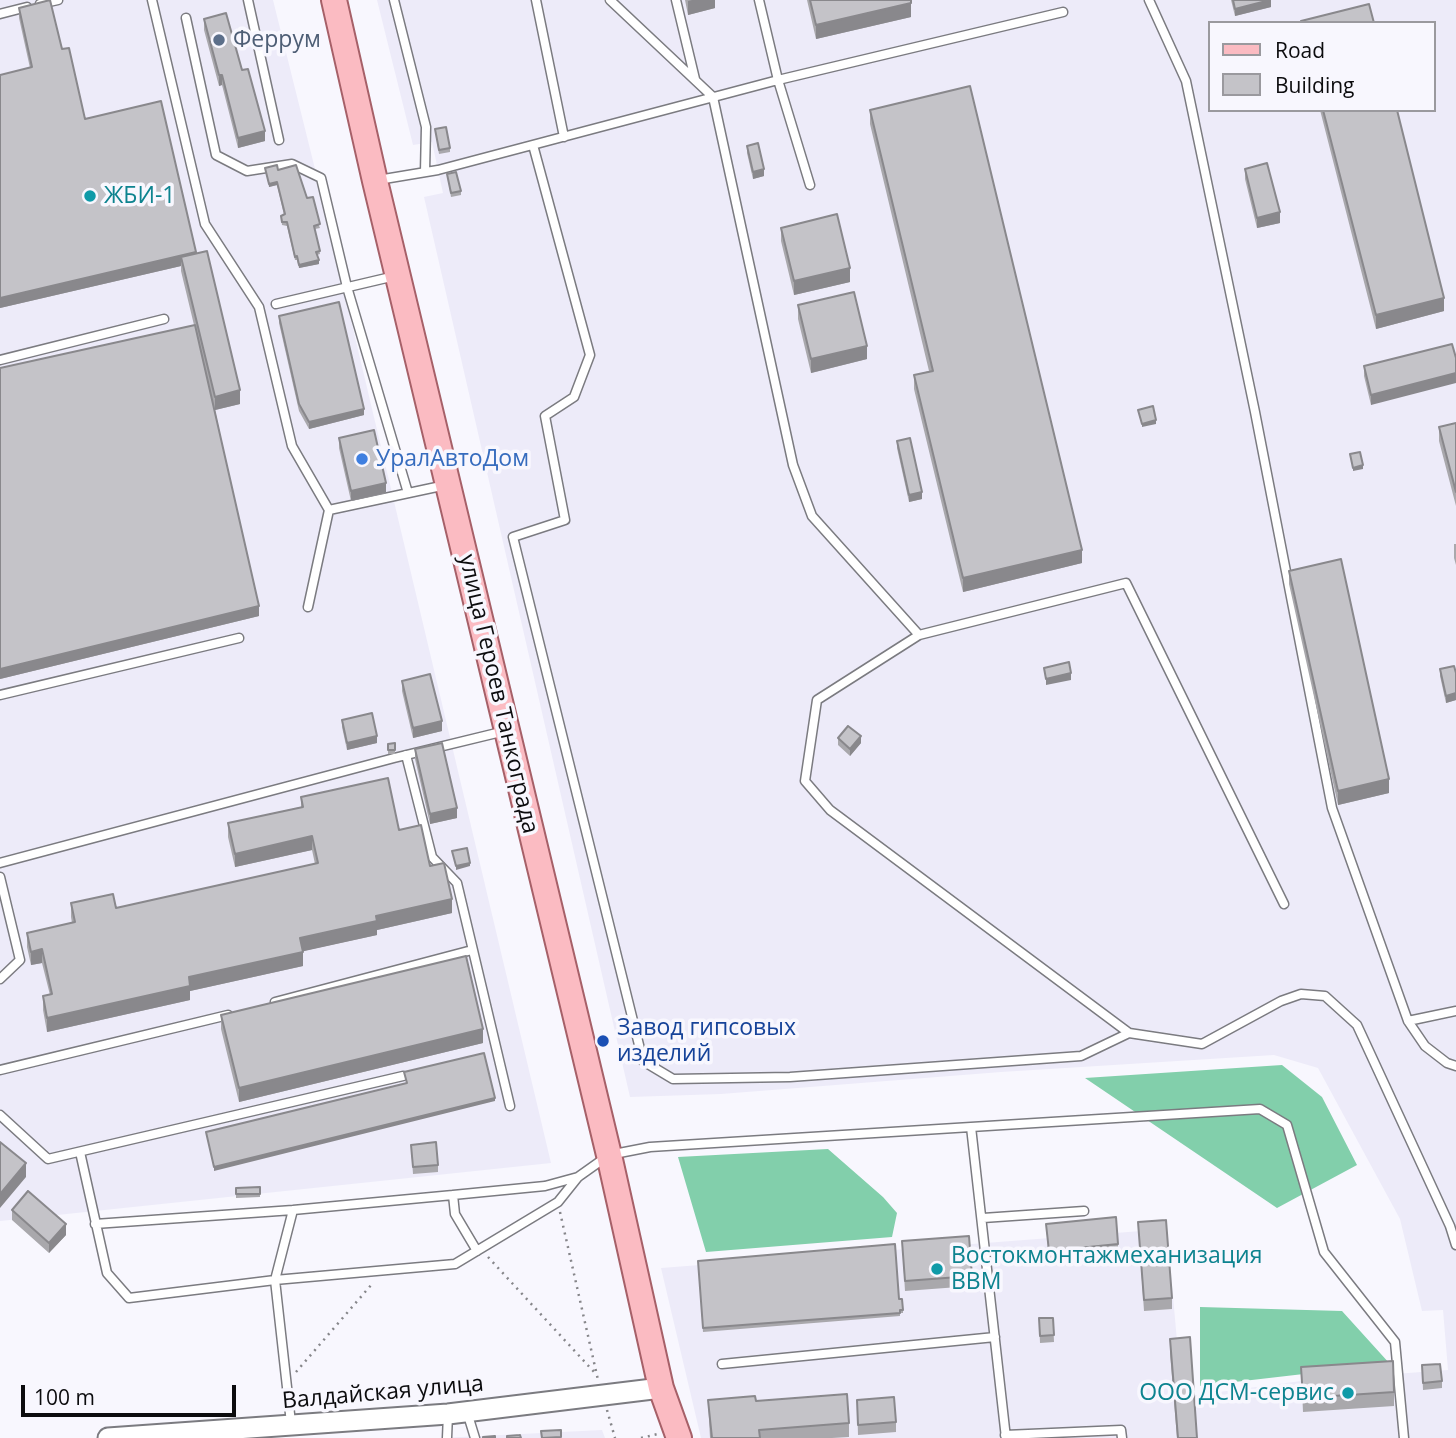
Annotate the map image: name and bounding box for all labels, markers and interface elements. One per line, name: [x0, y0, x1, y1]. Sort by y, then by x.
legend: [1208, 21, 1435, 112]
place label: Феррум: [233, 26, 321, 54]
marker: Феррум: [211, 32, 227, 48]
text: Road: [1275, 36, 1325, 64]
text: Building: [1275, 71, 1354, 99]
place label: ЖБИ-1: [104, 182, 175, 210]
marker: ЖБИ-1: [82, 188, 98, 204]
place label: УралАвтоДом: [376, 445, 529, 473]
marker: УралАвтоДом: [354, 451, 370, 467]
street label: улица Героев Танкограда: [452, 552, 544, 836]
place label: Завод гипсовых изделий: [617, 1014, 796, 1068]
marker: Завод гипсовых изделий: [595, 1033, 611, 1049]
place label: Востокмонтажмеханизация ВВМ: [951, 1242, 1262, 1296]
marker: Востокмонтажмеханизация ВВМ: [929, 1261, 945, 1277]
street label: Валдайская улица: [281, 1370, 485, 1416]
scale bar: [24, 1372, 240, 1416]
place label: ООО ДСМ-сервис: [1139, 1379, 1334, 1407]
text: 100 m: [34, 1383, 95, 1411]
marker: ООО ДСМ-сервис: [1340, 1385, 1356, 1401]

